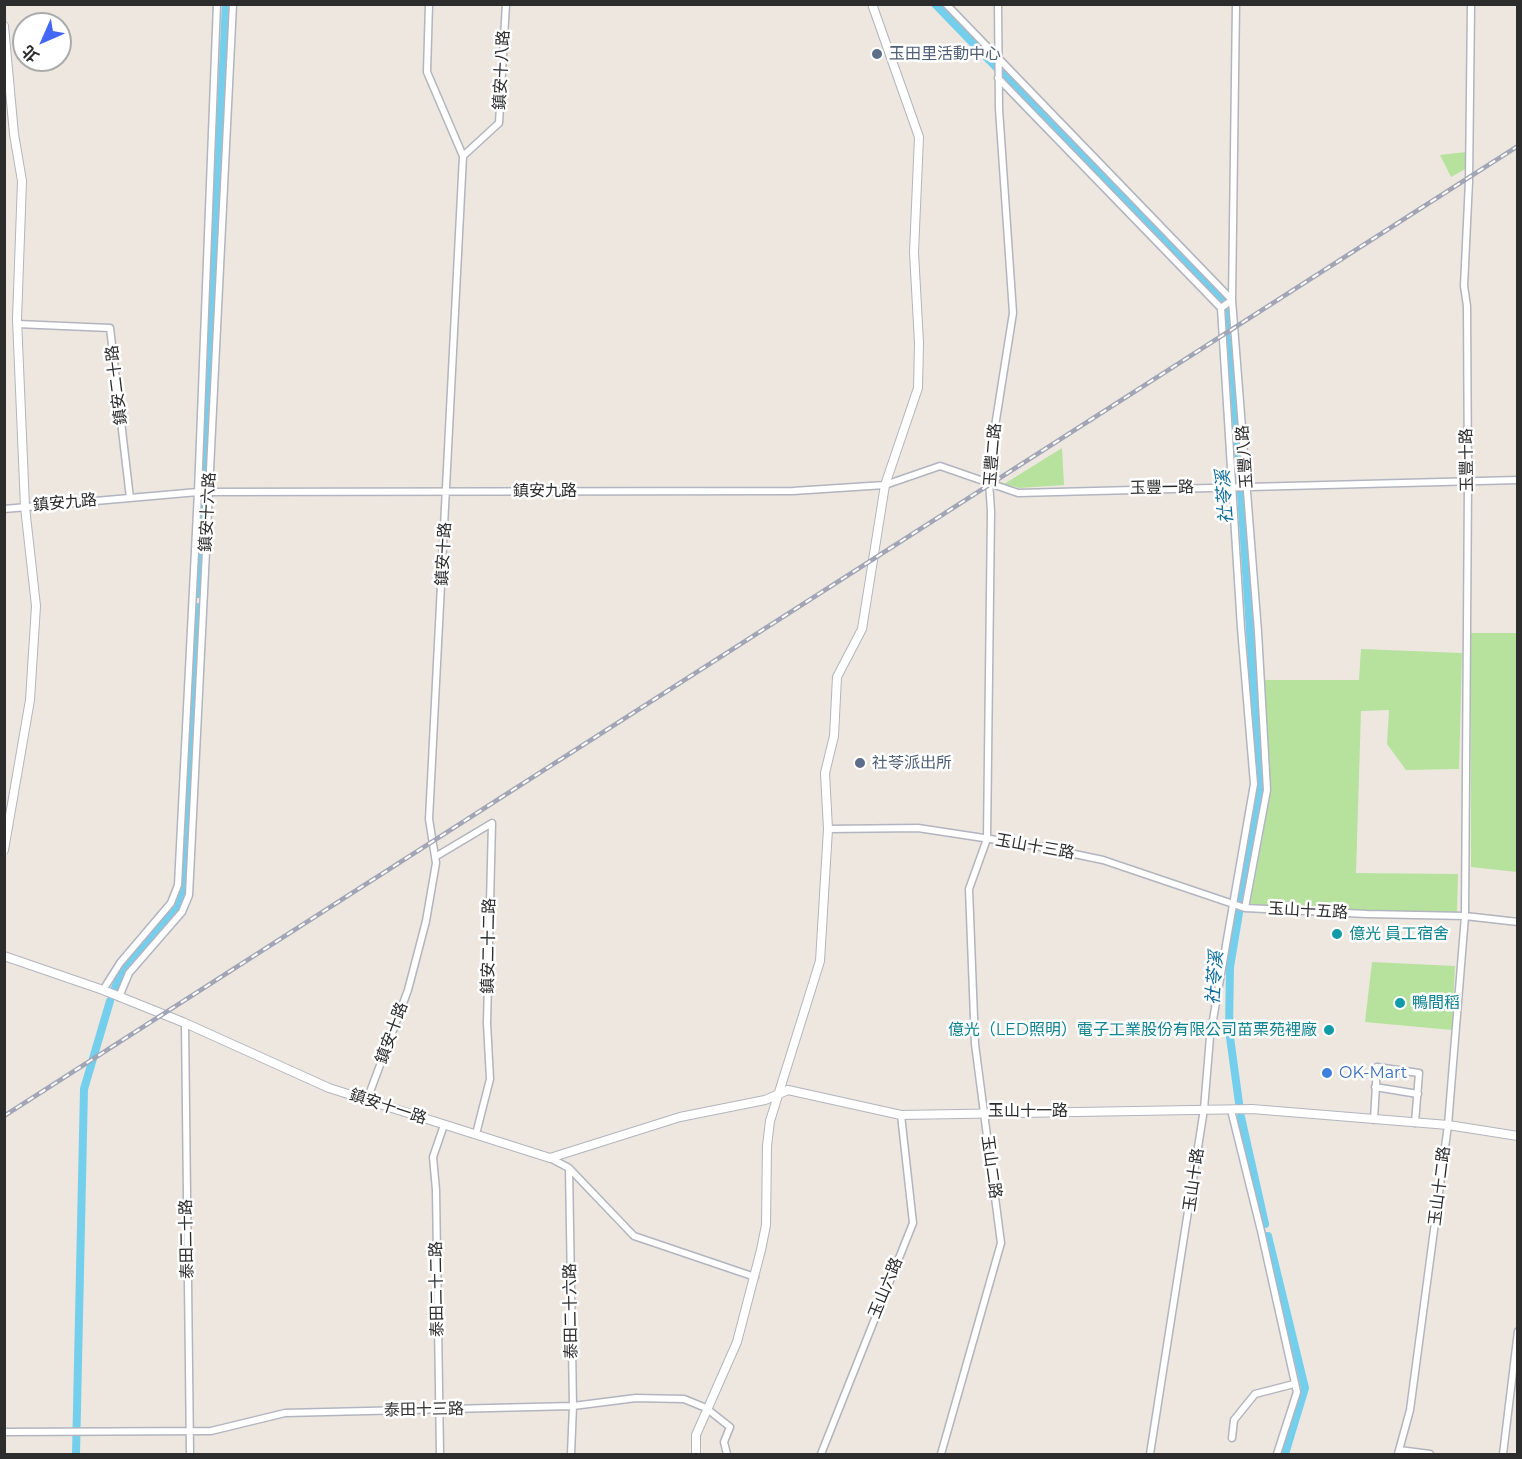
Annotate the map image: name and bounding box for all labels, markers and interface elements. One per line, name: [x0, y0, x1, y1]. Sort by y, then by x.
north arrow: [12, 12, 72, 72]
street label: 鎮安十八路: [490, 30, 514, 110]
text: 北: [18, 41, 43, 66]
place label: 玉田里活動中心: [889, 44, 1001, 64]
marker: 玉田里活動中心: [870, 47, 884, 61]
street label: 鎮安二十路: [103, 344, 131, 426]
street label: 玉豐二路: [981, 422, 1005, 488]
street label: 玉豐八路: [1233, 424, 1257, 490]
street label: 玉豐十路: [1457, 428, 1477, 492]
water label: 社苓溪: [1212, 469, 1238, 525]
street label: 鎮安十六路: [196, 472, 220, 552]
street label: 玉豐一路: [1130, 478, 1194, 498]
street label: 鎮安九路: [513, 481, 577, 501]
street label: 鎮安九路: [32, 491, 98, 515]
street label: 鎮安十路: [433, 522, 455, 586]
place label: 社苓派出所: [872, 753, 952, 773]
marker: 社苓派出所: [853, 756, 867, 770]
street label: 玉山十三路: [994, 831, 1076, 863]
street label: 鎮安二十二路: [479, 898, 499, 994]
street label: 玉山十五路: [1268, 899, 1348, 923]
place label: 億光 員工宿舍: [1349, 924, 1449, 944]
marker: 億光 員工宿舍: [1330, 927, 1344, 941]
water label: 社苓溪: [1202, 950, 1228, 1006]
place label: 鴨間稻: [1412, 993, 1460, 1013]
marker: 鴨間稻: [1393, 996, 1407, 1010]
street label: 鎮安十路: [372, 1000, 412, 1066]
place label: 億光（LED照明）電子工業股份有限公司苗栗苑裡廠: [948, 1020, 1317, 1040]
marker: 億光（LED照明）電子工業股份有限公司苗栗苑裡廠: [1322, 1023, 1336, 1037]
place label: OK-Mart: [1339, 1063, 1407, 1083]
marker: OK-Mart: [1320, 1066, 1334, 1080]
street label: 鎮安十一路: [347, 1086, 429, 1128]
street label: 玉山十一路: [988, 1101, 1068, 1121]
street label: 玉山二路: [977, 1134, 1005, 1200]
street label: 玉山十二路: [1426, 1145, 1454, 1227]
street label: 玉山十路: [1180, 1147, 1208, 1213]
street label: 泰田二十路: [177, 1199, 197, 1279]
street label: 泰田二十二路: [427, 1241, 447, 1337]
street label: 玉山六路: [865, 1255, 907, 1321]
street label: 泰田二十六路: [561, 1263, 581, 1359]
street label: 泰田十三路: [384, 1400, 464, 1420]

